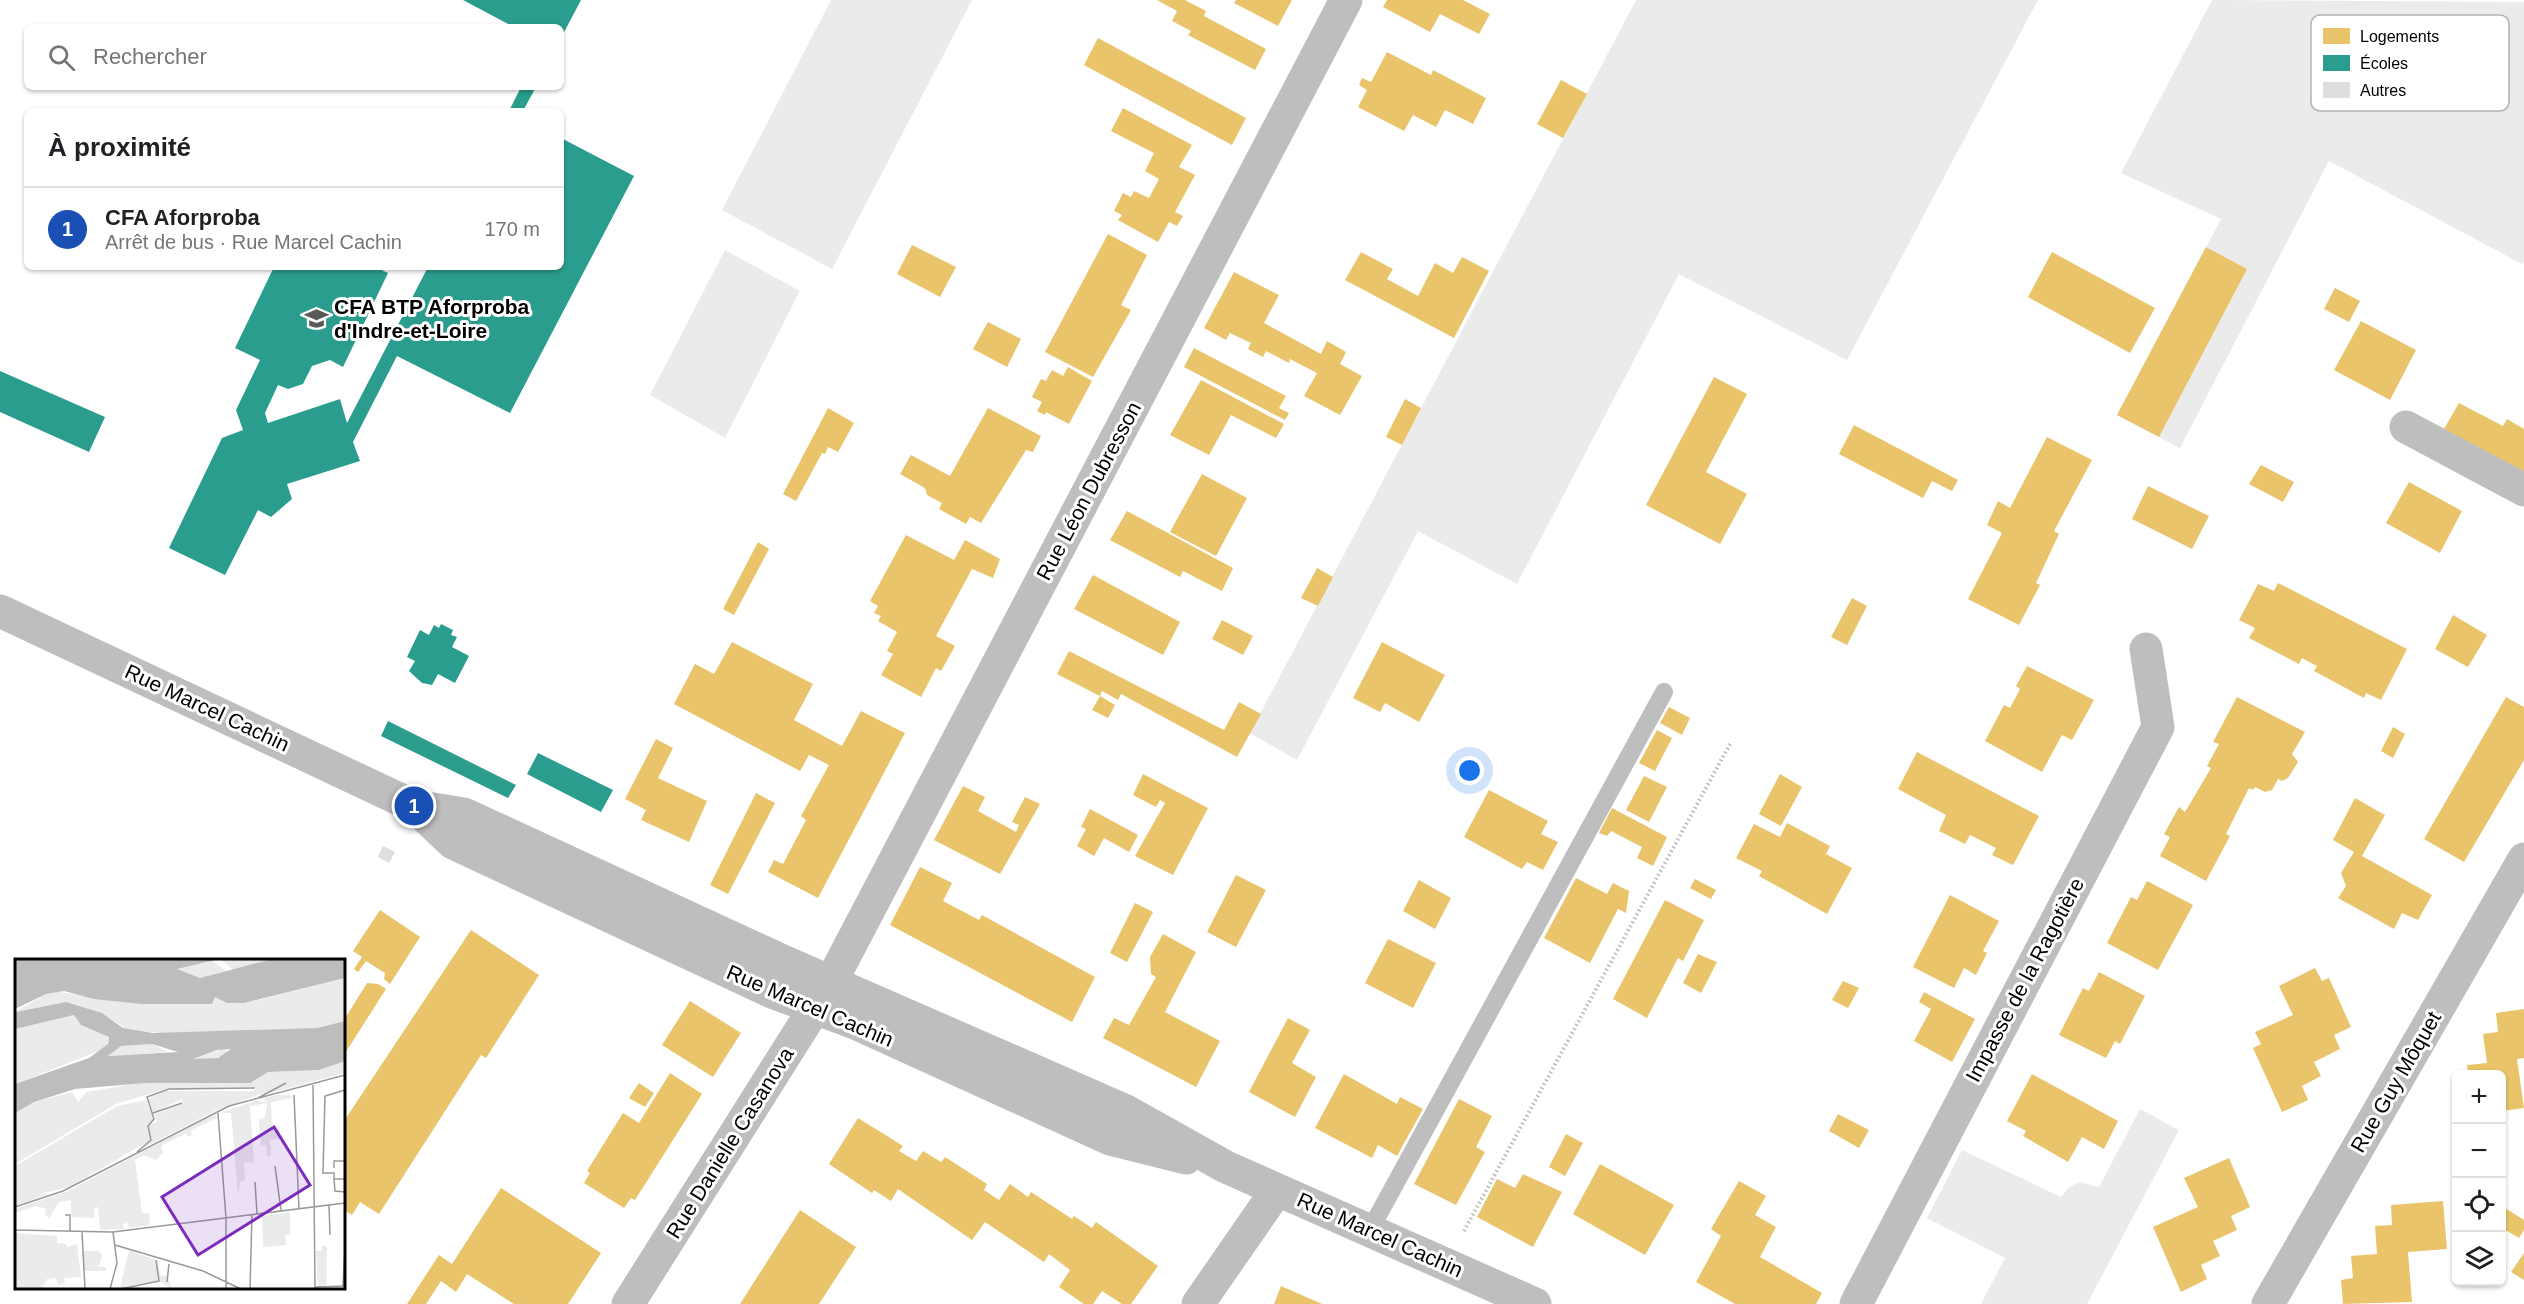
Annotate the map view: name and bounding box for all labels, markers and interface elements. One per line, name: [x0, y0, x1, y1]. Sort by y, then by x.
legend: [2311, 15, 2509, 111]
search box: [24, 24, 564, 90]
text: Logements: [2360, 28, 2439, 45]
icon: search: [45, 41, 78, 74]
text: Rechercher: [93, 44, 207, 69]
text: Écoles: [2360, 54, 2408, 72]
text: Autres: [2360, 82, 2406, 99]
text: À proximité: [48, 132, 191, 162]
text: CFA Aforproba: [105, 205, 260, 230]
text: 1: [62, 218, 73, 240]
text: 170 m: [484, 218, 540, 240]
text: Arrêt de bus · Rue Marcel Cachin: [105, 231, 402, 253]
place label: CFA BTP Aforproba d'Indre-et-Loire: [334, 295, 530, 342]
school or university icon: CFA BTP Aforproba d'Indre-et-Loire: [303, 306, 329, 332]
street label: Rue Léon Dubresson: [1032, 398, 1145, 584]
street label: Rue Marcel Cachin: [121, 659, 293, 756]
your location: [1455, 756, 1484, 785]
pin: 1: [394, 784, 434, 828]
street label: Impasse de la Ragotière: [1961, 874, 2088, 1086]
inset map: [15, 959, 345, 1289]
street label: Rue Marcel Cachin: [724, 960, 897, 1051]
street label: Rue Guy Môquet: [2346, 1007, 2445, 1156]
street label: Rue Danielle Casanova: [661, 1043, 798, 1242]
map controls: [2452, 1070, 2506, 1286]
button: +: [2452, 1070, 2506, 1124]
button: −: [2452, 1124, 2506, 1178]
button: locate: [2452, 1178, 2506, 1232]
street label: Rue Marcel Cachin: [1294, 1188, 1466, 1281]
button: layers: [2452, 1232, 2506, 1286]

